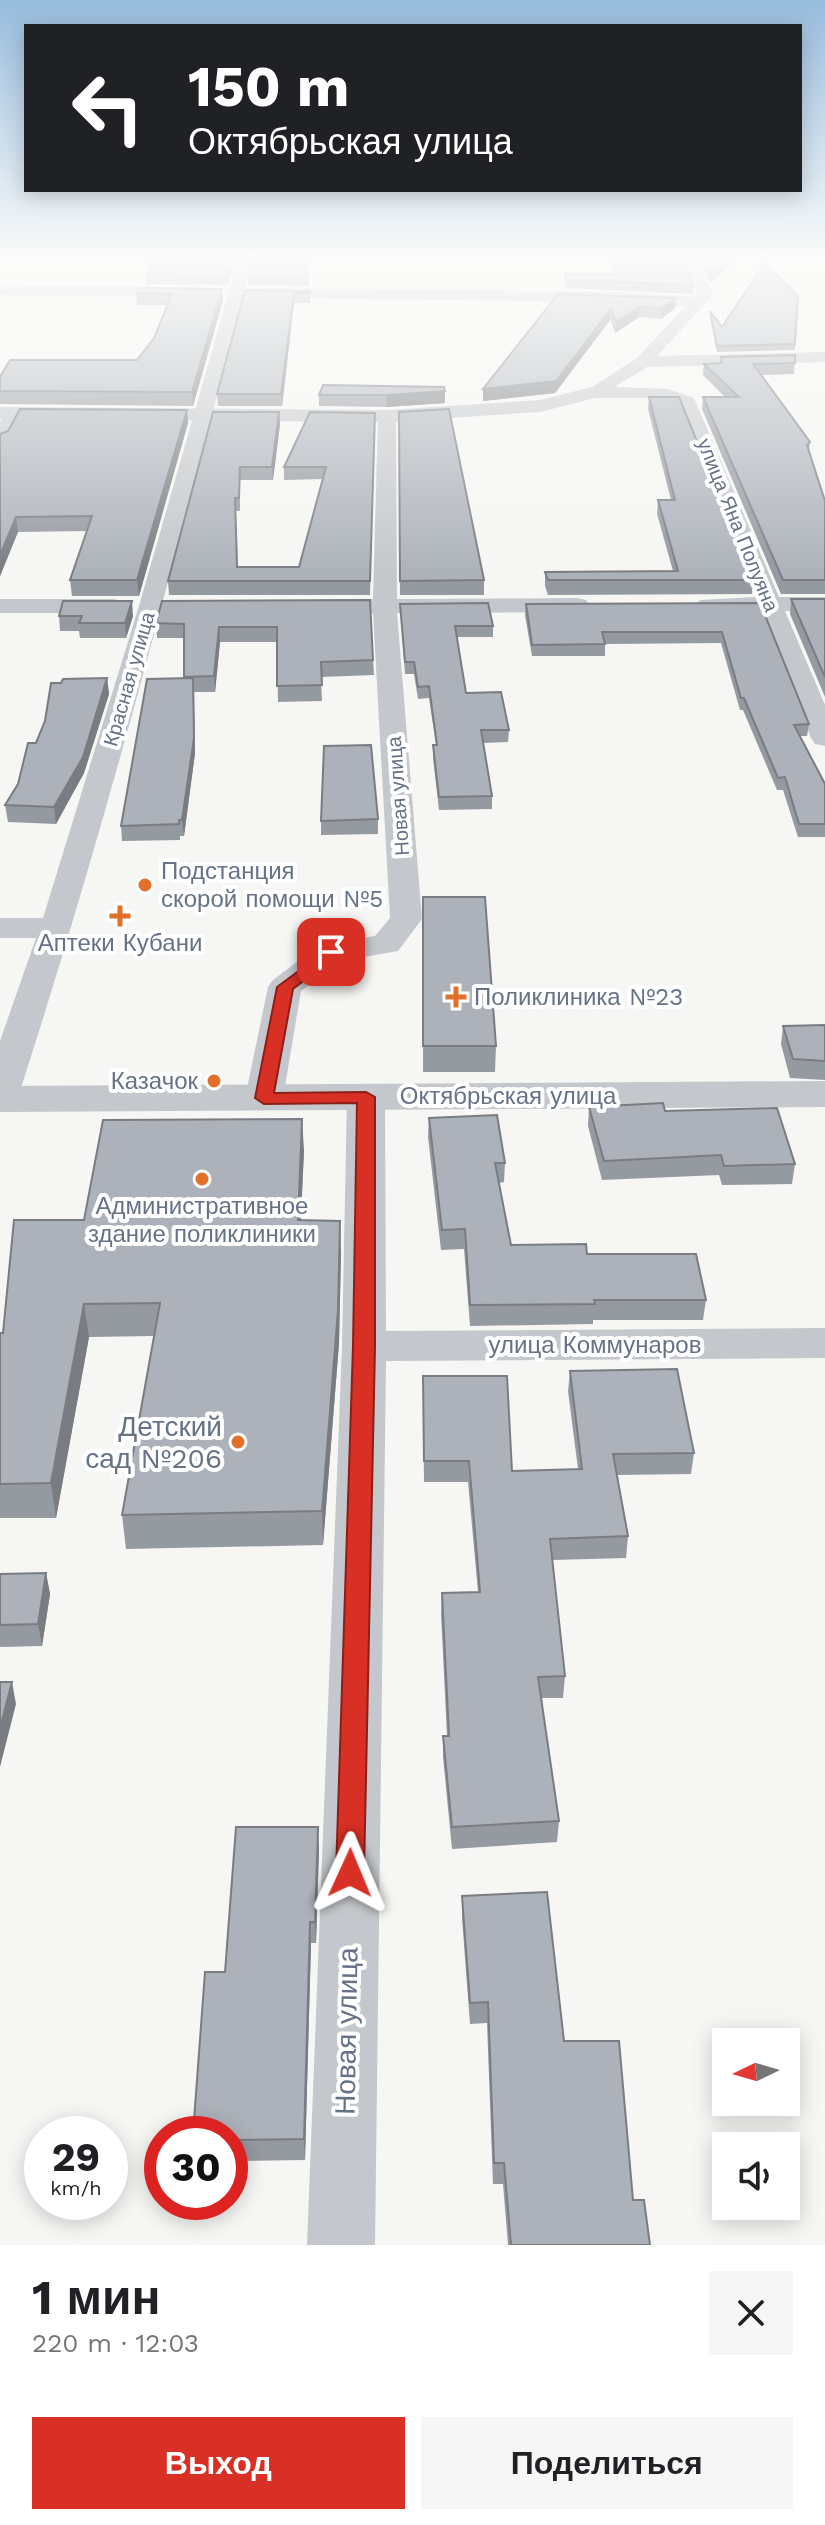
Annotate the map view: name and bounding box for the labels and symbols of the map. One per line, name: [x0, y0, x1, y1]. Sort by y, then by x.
street label: улица Яна Полуяна: [692, 435, 784, 616]
street label: Красная улица: [98, 608, 160, 749]
street label: Новая улица: [382, 735, 414, 857]
place label: Подстанция скорой помощи №5: [161, 857, 383, 913]
marker: Подстанция скорой помощи №5: [136, 876, 154, 894]
marker: Аптеки Кубани: [111, 907, 129, 925]
pin: [297, 918, 365, 986]
place label: Аптеки Кубани: [38, 929, 202, 957]
place label: Поликлиника №23: [474, 983, 683, 1011]
marker: Поликлиника №23: [445, 986, 467, 1008]
place label: Казачок: [111, 1067, 199, 1095]
marker: Казачок: [205, 1072, 223, 1090]
street label: Октябрьская улица: [400, 1082, 617, 1110]
marker: Административное здание поликлиники: [193, 1170, 211, 1188]
place label: Административное здание поликлиники: [88, 1192, 316, 1248]
street label: улица Коммунаров: [489, 1331, 701, 1359]
place label: Детский сад №206: [85, 1410, 222, 1475]
marker: Детский сад №206: [229, 1433, 247, 1451]
position arrow: [308, 1831, 392, 1915]
street label: Новая улица: [329, 1947, 364, 2115]
north arrow: [712, 2028, 800, 2116]
speed limit sign: 30: [144, 2116, 248, 2220]

